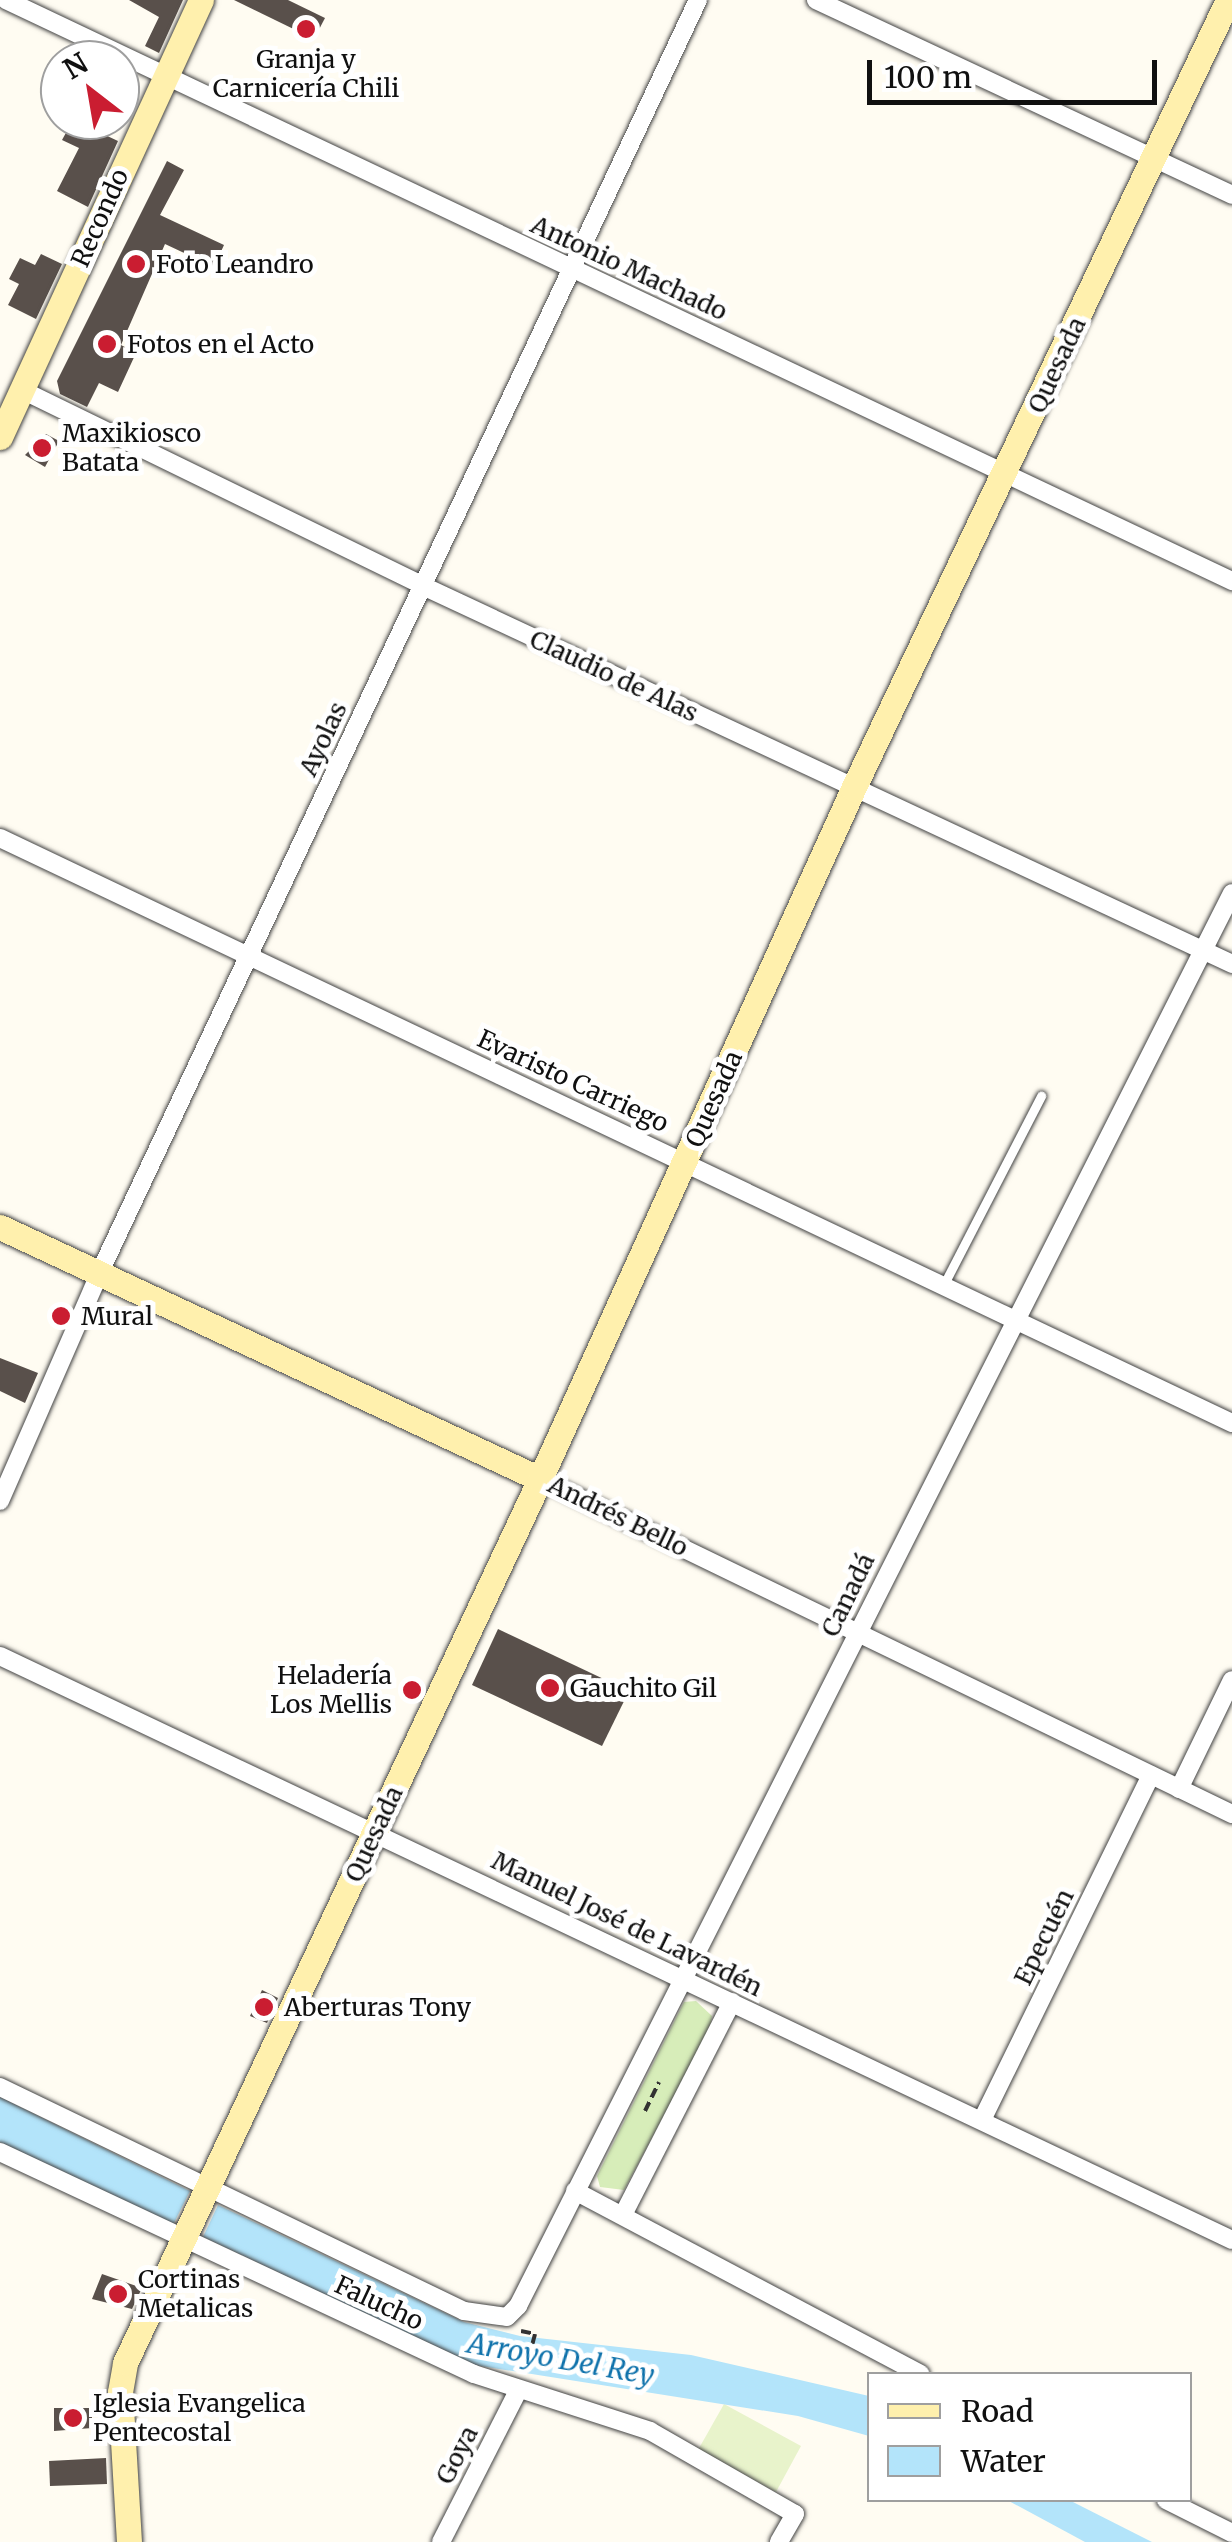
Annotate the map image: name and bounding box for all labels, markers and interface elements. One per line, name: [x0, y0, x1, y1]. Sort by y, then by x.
marker: Granja y Carnicería Chili: [295, 18, 317, 40]
north arrow: [40, 40, 140, 140]
scale bar: [872, 40, 1162, 102]
text: N: [57, 45, 94, 87]
place label: Granja y Carnicería Chili: [213, 45, 399, 104]
text: 100 m: [884, 58, 972, 96]
street label: Recondo: [65, 164, 135, 272]
street label: Antonio Machado: [526, 209, 732, 327]
place label: Foto Leandro: [156, 249, 314, 279]
marker: Foto Leandro: [125, 253, 147, 275]
street label: Quesada: [1022, 312, 1092, 418]
place label: Fotos en el Acto: [127, 329, 314, 359]
marker: Fotos en el Acto: [96, 333, 118, 355]
place label: Maxikiosco Batata: [62, 419, 201, 478]
marker: Maxikiosco Batata: [31, 437, 53, 459]
street label: Claudio de Alas: [525, 624, 703, 728]
street label: Ayolas: [293, 697, 353, 781]
street label: Evaristo Carriego: [473, 1024, 673, 1138]
street label: Quesada: [680, 1046, 748, 1152]
place label: Mural: [81, 1301, 153, 1331]
marker: Mural: [50, 1305, 72, 1327]
street label: Andrés Bello: [543, 1469, 693, 1563]
street label: Canadá: [815, 1549, 881, 1641]
place label: Heladería Los Mellis: [270, 1661, 392, 1720]
place label: Gauchito Gil: [570, 1673, 717, 1703]
marker: Gauchito Gil: [539, 1677, 561, 1699]
marker: Heladería Los Mellis: [401, 1679, 423, 1701]
street label: Quesada: [339, 1781, 409, 1887]
street label: Manuel José de Lavardén: [487, 1845, 767, 2003]
street label: Epecuén: [1008, 1884, 1080, 1990]
place label: Aberturas Tony: [284, 1992, 471, 2022]
marker: Aberturas Tony: [253, 1996, 275, 2018]
place label: Cortinas Metalicas: [138, 2265, 253, 2324]
street label: Falucho: [330, 2270, 428, 2336]
marker: Cortinas Metalicas: [107, 2283, 129, 2305]
water label: Arroyo Del Rey: [465, 2326, 657, 2392]
legend: [867, 2372, 1192, 2502]
place label: Iglesia Evangelica Pentecostal: [93, 2389, 306, 2448]
text: Road: [961, 2392, 1034, 2430]
marker: Iglesia Evangelica Pentecostal: [62, 2407, 84, 2429]
street label: Goya: [430, 2421, 484, 2489]
text: Water: [961, 2442, 1046, 2480]

